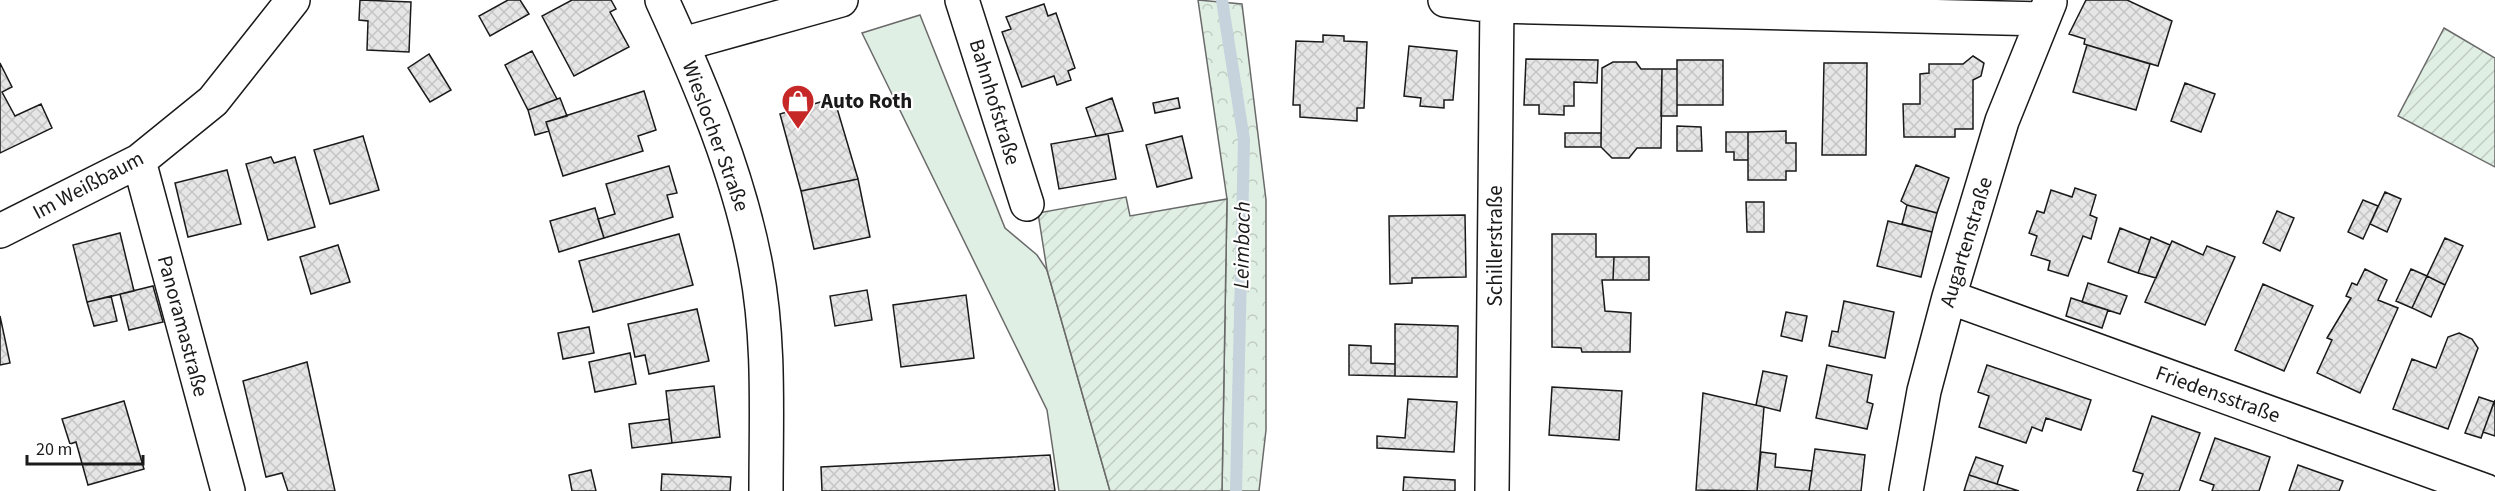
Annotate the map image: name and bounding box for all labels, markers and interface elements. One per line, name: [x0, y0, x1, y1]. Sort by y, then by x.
street label: Bahnhofstraße: [962, 35, 1028, 169]
street label: Wieslocher Straße: [675, 57, 757, 215]
shop icon: Auto Roth: [780, 83, 816, 130]
place label: Auto Roth: [820, 86, 912, 116]
street label: Im Weißbaum: [27, 143, 149, 227]
street label: Augartenstraße: [1932, 173, 2000, 311]
street label: Schillerstraße: [1480, 185, 1510, 307]
water label: Leimbach: [1225, 201, 1259, 289]
street label: Panoramastraße: [150, 252, 216, 400]
street label: Friedensstraße: [2152, 358, 2284, 430]
scale bar: [27, 428, 142, 466]
text: 20 m: [36, 437, 72, 462]

